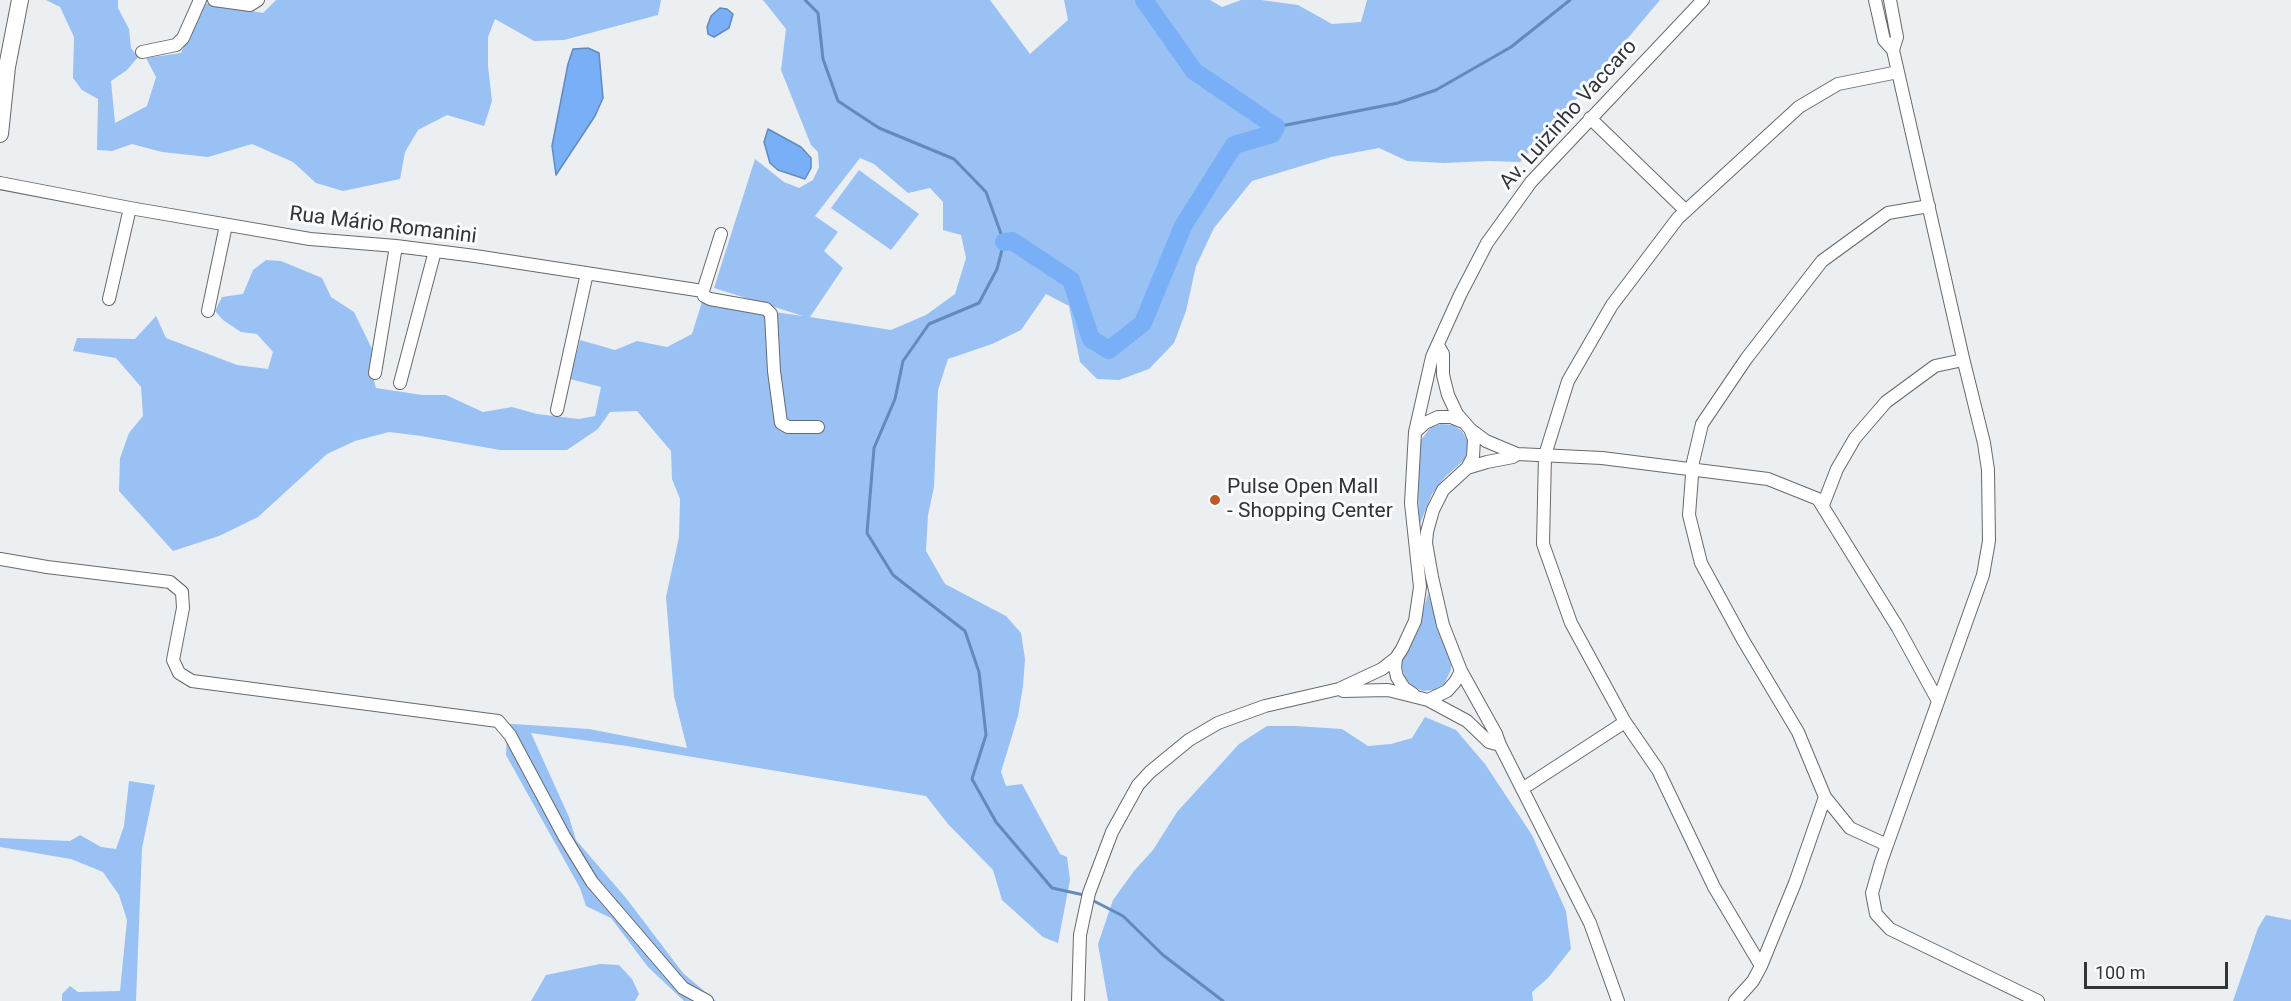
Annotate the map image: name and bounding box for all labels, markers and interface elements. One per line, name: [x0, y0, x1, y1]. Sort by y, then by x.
street label: Av. Luizinho Vaccaro: [1495, 35, 1643, 195]
street label: Rua Mário Romanini: [288, 202, 478, 250]
place label: Pulse Open Mall - Shopping Center: [1227, 475, 1393, 525]
marker: Pulse Open Mall - Shopping Center: [1208, 493, 1222, 507]
scale bar: [2087, 950, 2231, 988]
text: 100 m: [2095, 962, 2146, 983]

